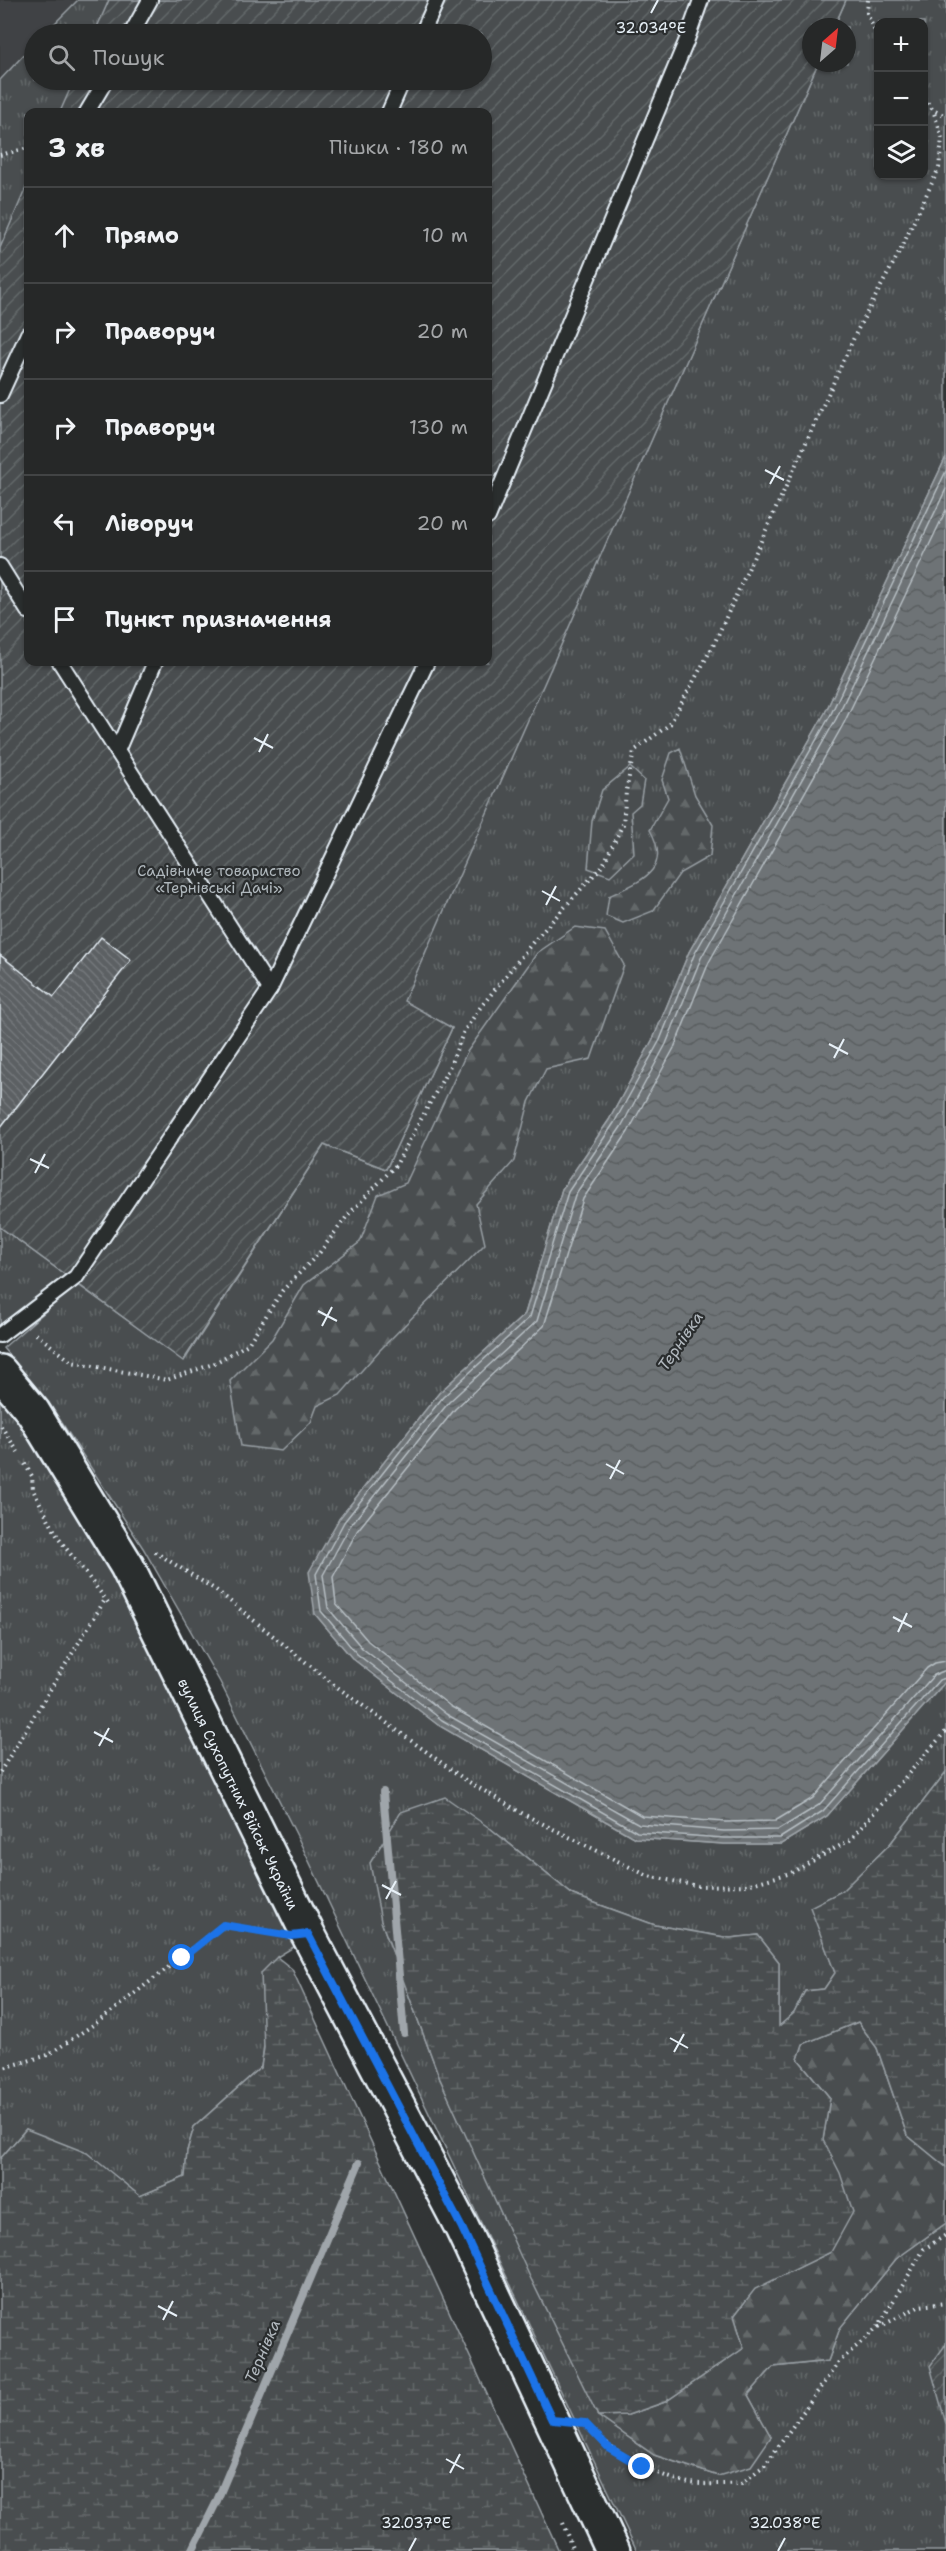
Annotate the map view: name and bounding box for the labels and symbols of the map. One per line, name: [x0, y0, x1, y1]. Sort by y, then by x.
text: 32.034°E: [616, 18, 686, 38]
north arrow: [802, 18, 856, 72]
park label: Садівниче товариство «Тернівські Дачі»: [137, 861, 301, 898]
water label: Тернівка: [653, 1308, 708, 1375]
street label: вулиця Сухопутних Військ України: [173, 1675, 303, 1913]
route start: [168, 1944, 194, 1970]
water label: Тернівка: [240, 2316, 285, 2386]
route end: [628, 2453, 654, 2479]
text: 32.037°E: [381, 2513, 451, 2533]
text: 32.038°E: [750, 2513, 820, 2533]

